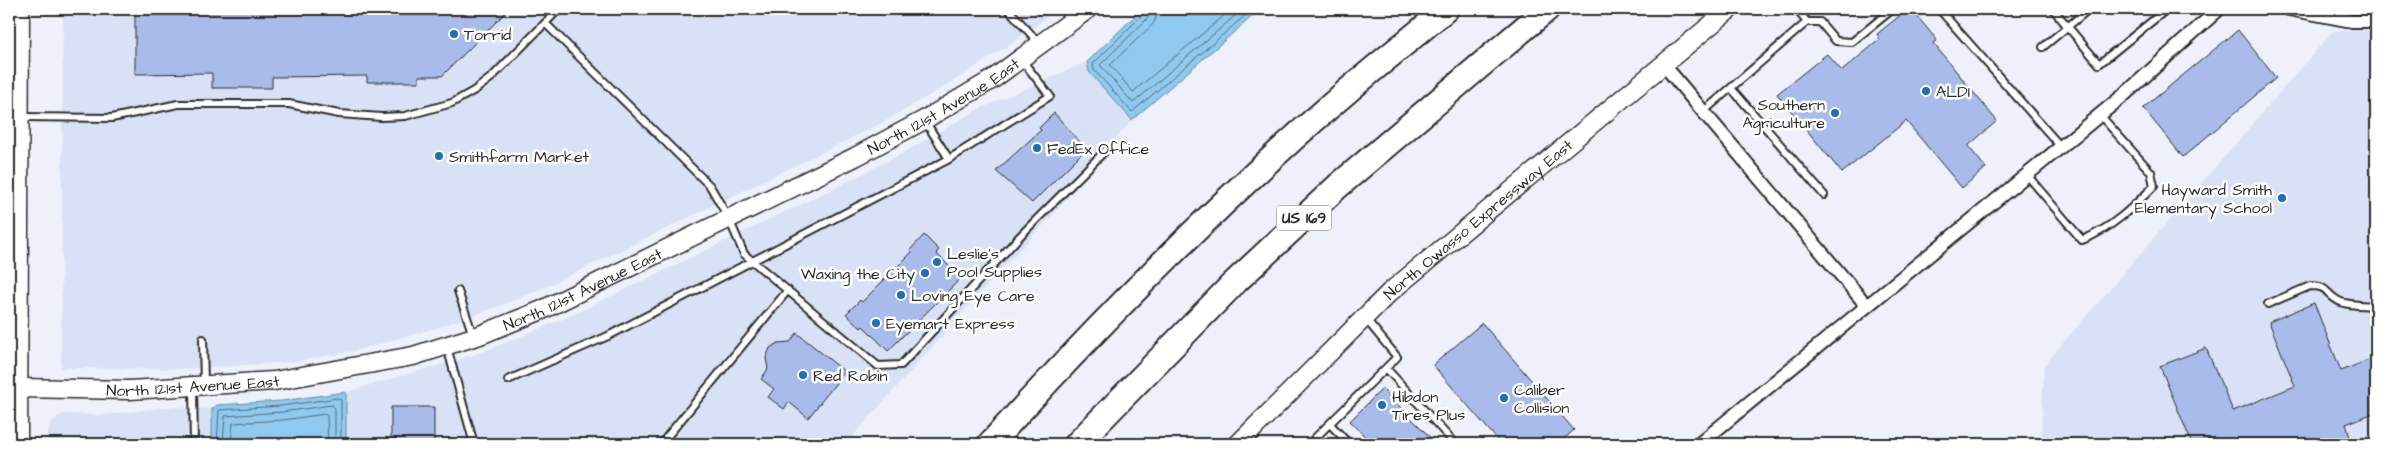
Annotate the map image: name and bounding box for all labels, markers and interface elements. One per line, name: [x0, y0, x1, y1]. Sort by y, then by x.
place label: Torrid: [464, 24, 511, 46]
marker: Torrid: [448, 28, 460, 40]
street label: North 121st Avenue East: [864, 53, 1025, 160]
place label: ALDI: [1936, 81, 1970, 103]
marker: ALDI: [1920, 85, 1932, 97]
place label: Southern Agriculture: [1742, 94, 1825, 135]
marker: Southern Agriculture: [1829, 107, 1841, 119]
street label: North Owasso Expressway East: [1379, 134, 1578, 305]
place label: FedEx Office: [1047, 138, 1150, 160]
marker: FedEx Office: [1031, 142, 1043, 154]
place label: Smithfarm Market: [449, 146, 590, 168]
marker: Smithfarm Market: [433, 150, 445, 162]
place label: Hayward Smith Elementary School: [2135, 179, 2272, 220]
marker: Hayward Smith Elementary School: [2276, 192, 2288, 204]
road number: US 169: [1276, 206, 1332, 230]
street label: North 121st Avenue East: [500, 243, 666, 337]
place label: Leslie's Pool Supplies: [947, 243, 1042, 283]
marker: Leslie's Pool Supplies: [931, 256, 943, 268]
place label: Waxing the City: [801, 263, 915, 286]
marker: Waxing the City: [919, 267, 931, 279]
place label: Loving Eye Care: [911, 285, 1035, 308]
marker: Loving Eye Care: [895, 289, 907, 301]
place label: Eyemart Express: [886, 313, 1015, 336]
marker: Eyemart Express: [870, 317, 882, 329]
place label: Red Robin: [813, 365, 887, 387]
marker: Red Robin: [797, 369, 809, 381]
street label: North 121st Avenue East: [106, 370, 282, 402]
place label: Caliber Collision: [1514, 379, 1569, 419]
place label: Hibdon Tires Plus: [1392, 386, 1465, 426]
marker: Caliber Collision: [1498, 392, 1510, 404]
marker: Hibdon Tires Plus: [1376, 399, 1388, 411]

